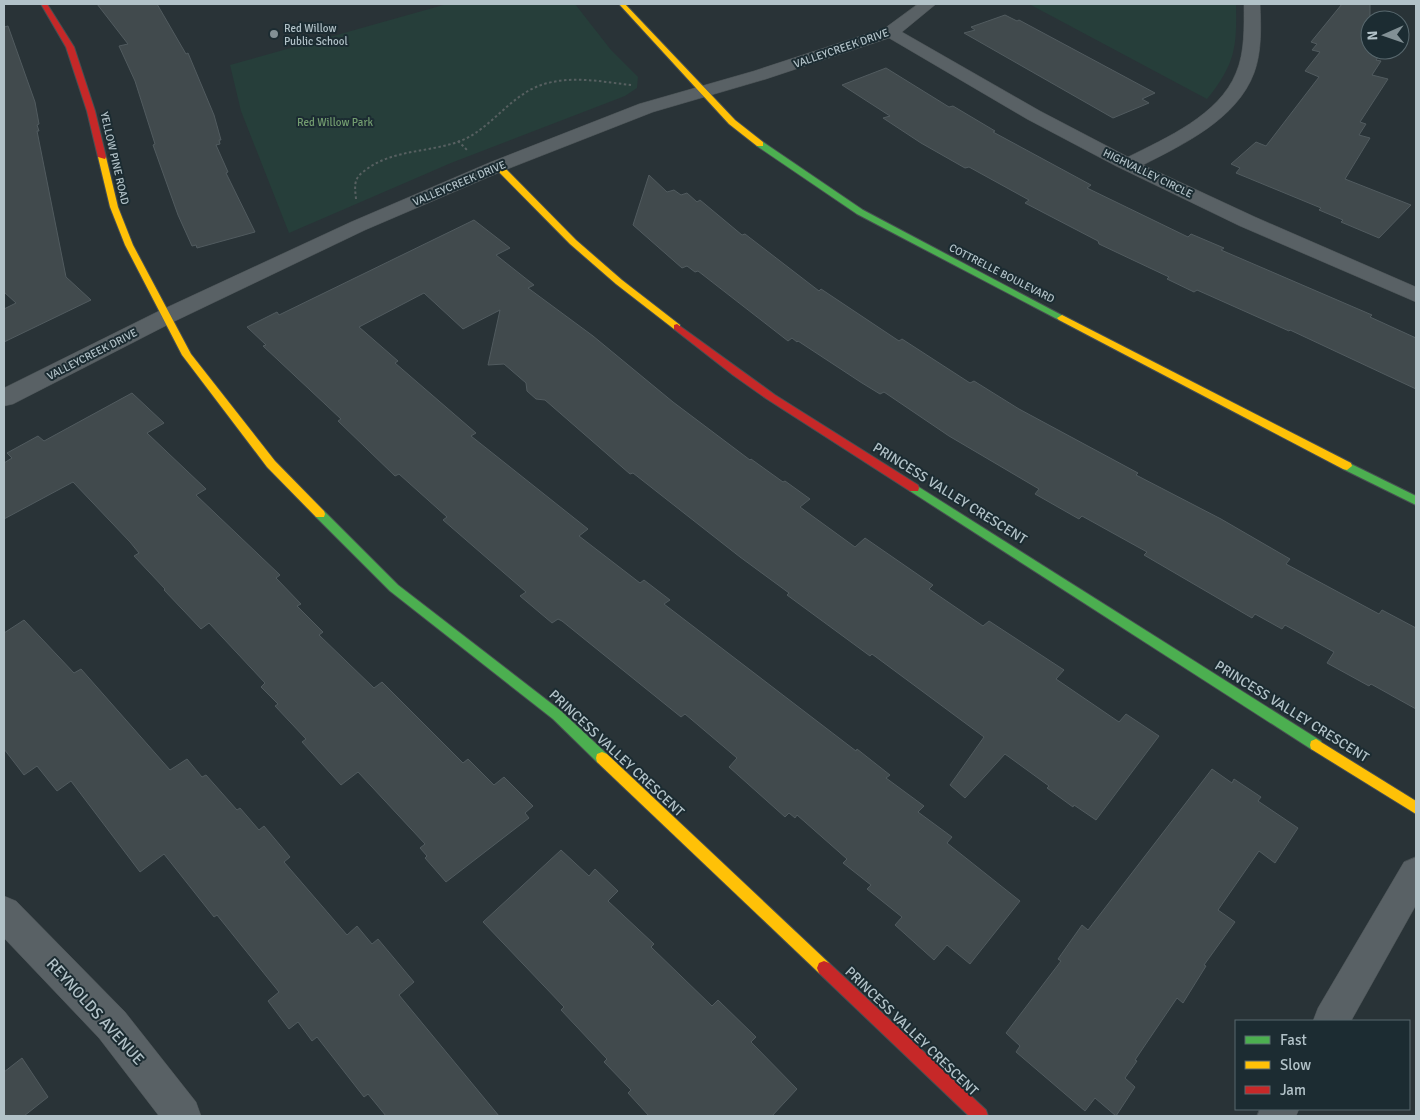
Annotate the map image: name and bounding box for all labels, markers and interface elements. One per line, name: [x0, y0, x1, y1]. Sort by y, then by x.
north arrow: [1360, 10, 1410, 60]
place label: Red Willow Public School: [284, 22, 348, 48]
street label: VALLEYCREEK DRIVE: [792, 26, 890, 71]
marker: Red Willow Public School: [268, 28, 280, 40]
text: N: [1364, 30, 1381, 41]
street label: YELLOW PINE ROAD: [98, 110, 132, 206]
park label: Red Willow Park: [297, 116, 373, 129]
street label: HIGHVALLEY CIRCLE: [1101, 146, 1195, 201]
street label: VALLEYCREEK DRIVE: [411, 158, 508, 209]
street label: COTTRELLE BOULEVARD: [947, 241, 1057, 306]
street label: VALLEYCREEK DRIVE: [45, 326, 140, 383]
street label: PRINCESS VALLEY CRESCENT: [870, 439, 1030, 548]
street label: PRINCESS VALLEY CRESCENT: [1212, 657, 1372, 766]
street label: PRINCESS VALLEY CRESCENT: [546, 686, 688, 821]
street label: REYNOLDS AVENUE: [42, 954, 149, 1069]
street label: PRINCESS VALLEY CRESCENT: [842, 963, 982, 1100]
legend: [1235, 1020, 1410, 1110]
text: Fast: [1280, 1031, 1307, 1049]
text: Slow: [1280, 1056, 1311, 1074]
text: Jam: [1280, 1081, 1306, 1099]

